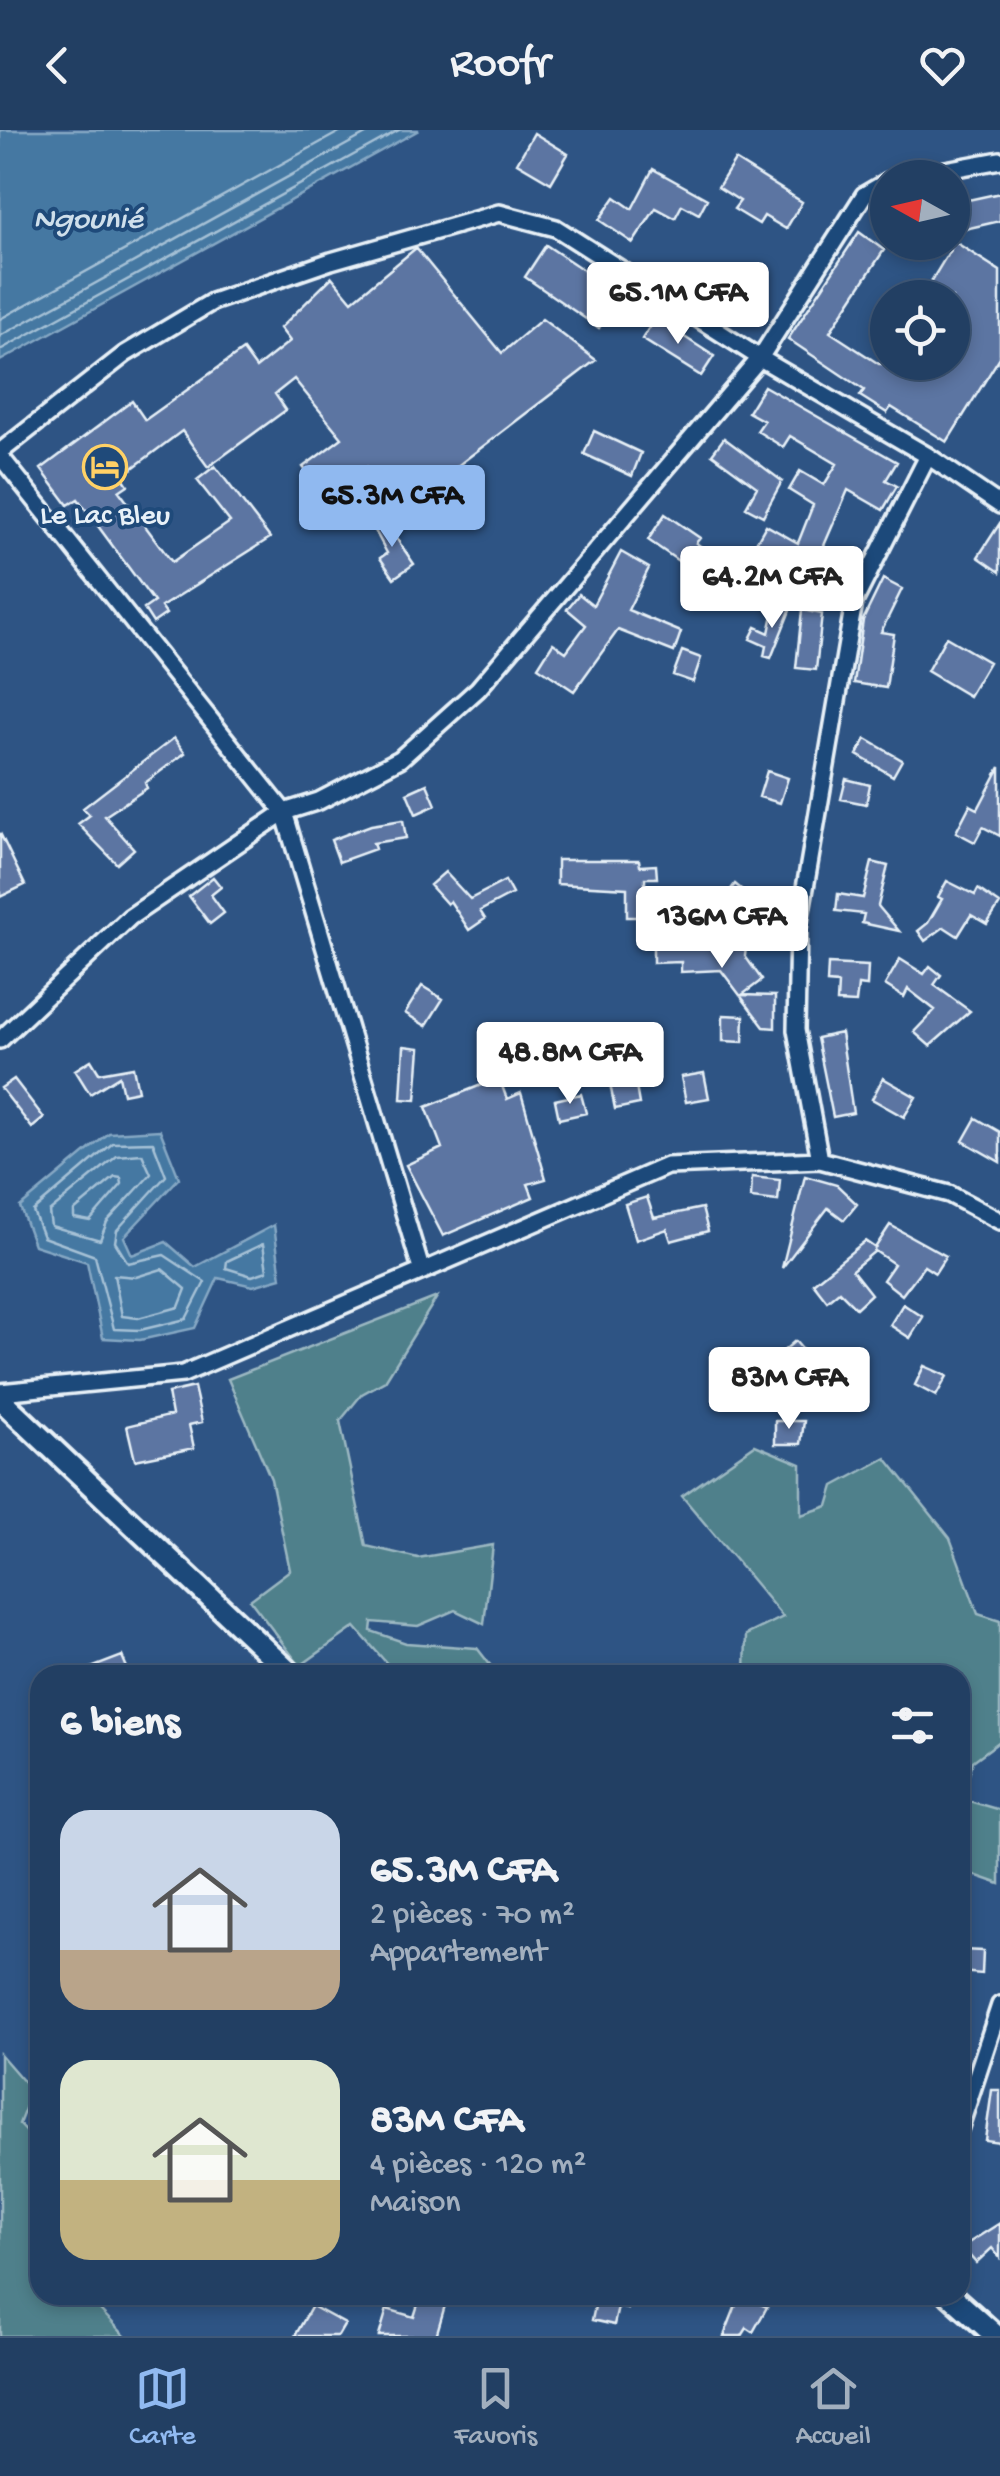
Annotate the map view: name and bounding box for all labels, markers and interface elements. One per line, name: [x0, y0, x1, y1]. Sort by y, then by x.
icon: back: [30, 38, 85, 93]
icon: heart: [915, 38, 970, 93]
text: Roofr: [450, 39, 550, 92]
north arrow: [870, 160, 970, 260]
map controls: [870, 160, 970, 380]
water label: Ngounié: [33, 202, 145, 240]
pin: 65.1M CFA: [564, 262, 792, 347]
text: 65.1M CFA: [609, 275, 747, 313]
button: locate: [870, 280, 970, 380]
hotel icon: Le Lac Bleu: [82, 444, 128, 490]
pin: 65.3M CFA: [278, 465, 506, 550]
text: 65.3M CFA: [321, 478, 463, 516]
place label: Le Lac Bleu: [40, 500, 170, 535]
pin: 64.2M CFA: [658, 546, 886, 631]
text: 64.2M CFA: [702, 559, 842, 597]
pin: 136M CFA: [619, 886, 825, 971]
text: 136M CFA: [658, 899, 786, 937]
pin: 48.8M CFA: [456, 1022, 684, 1107]
text: 48.8M CFA: [499, 1035, 641, 1073]
pin: 83M CFA: [697, 1347, 881, 1432]
text: 83M CFA: [731, 1360, 847, 1398]
icon: filters: [885, 1698, 940, 1753]
text: 6 biens: [60, 1701, 180, 1750]
text: 65.3M CFA: [370, 1848, 557, 1897]
icon: home: [140, 1850, 260, 1970]
text: 2 pièces · 70 m²: [370, 1897, 575, 1935]
text: Appartement: [370, 1935, 547, 1973]
text: 83M CFA: [370, 2098, 523, 2147]
icon: home: [140, 2100, 260, 2220]
text: 4 pièces · 120 m²: [370, 2147, 586, 2185]
text: Maison: [370, 2185, 461, 2223]
tab: Carte: [129, 2361, 196, 2454]
tab: Favoris: [454, 2361, 537, 2454]
tab: Accueil: [795, 2361, 871, 2454]

